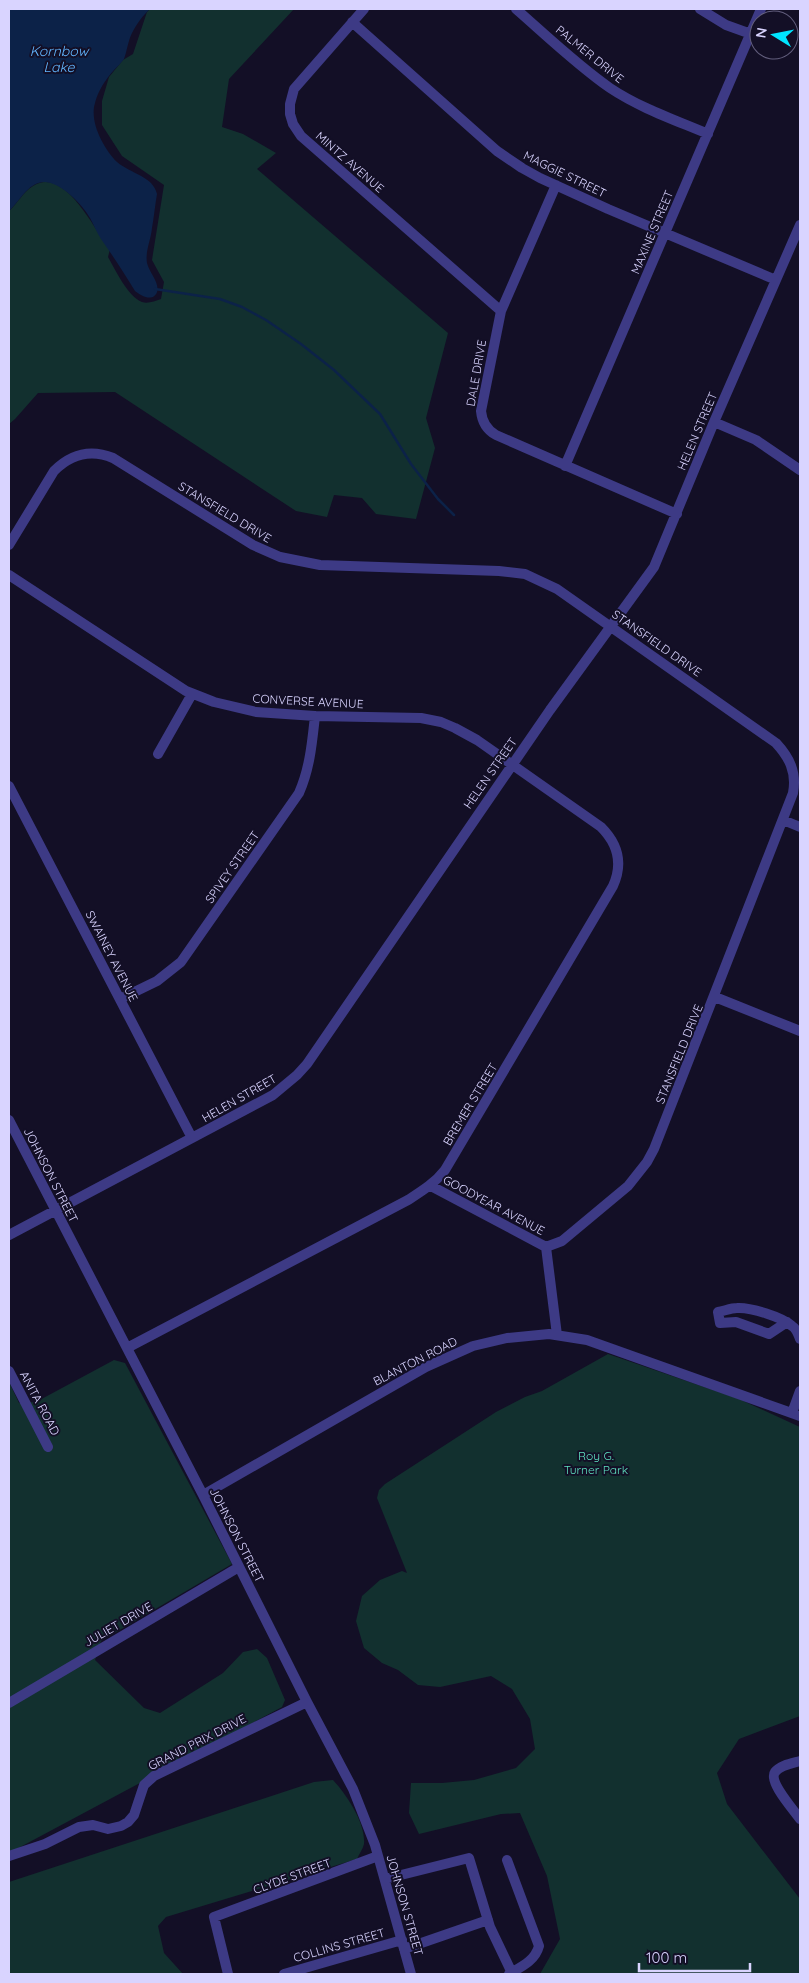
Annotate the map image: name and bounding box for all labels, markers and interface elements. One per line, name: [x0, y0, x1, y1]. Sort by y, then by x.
north arrow: [749, 10, 799, 60]
street label: PALMER DRIVE: [553, 22, 627, 86]
text: N: [751, 26, 771, 39]
water label: Kornbow Lake: [30, 42, 90, 76]
street label: MINTZ AVENUE: [313, 128, 387, 196]
street label: MAGGIE STREET: [521, 147, 609, 201]
street label: MAXINE STREET: [628, 188, 676, 276]
street label: DALE DRIVE: [463, 338, 489, 407]
street label: HELEN STREET: [674, 390, 720, 472]
street label: STANSFIELD DRIVE: [176, 478, 274, 546]
street label: STANSFIELD DRIVE: [609, 606, 705, 680]
street label: CONVERSE AVENUE: [252, 691, 364, 711]
street label: HELEN STREET: [460, 734, 520, 812]
street label: SPIVEY STREET: [202, 828, 262, 906]
street label: SWAINEY AVENUE: [83, 908, 141, 1004]
street label: STANSFIELD DRIVE: [652, 1002, 706, 1106]
street label: BREMER STREET: [439, 1060, 501, 1148]
street label: HELEN STREET: [199, 1071, 279, 1125]
street label: JOHNSON STREET: [21, 1125, 81, 1225]
street label: GOODYEAR AVENUE: [440, 1172, 548, 1238]
street label: BLANTON ROAD: [370, 1333, 460, 1389]
street label: ANITA ROAD: [17, 1368, 63, 1438]
park label: Roy G. Turner Park: [564, 1448, 628, 1477]
street label: JOHNSON STREET: [207, 1485, 267, 1585]
street label: JULIET DRIVE: [81, 1598, 155, 1650]
street label: GRAND PRIX DRIVE: [145, 1711, 249, 1773]
street label: JOHNSON STREET: [383, 1853, 427, 1957]
street label: CLYDE STREET: [251, 1855, 333, 1897]
street label: COLLINS STREET: [292, 1925, 386, 1965]
scale bar: [639, 1940, 750, 1972]
text: 100 m: [646, 1948, 687, 1967]

